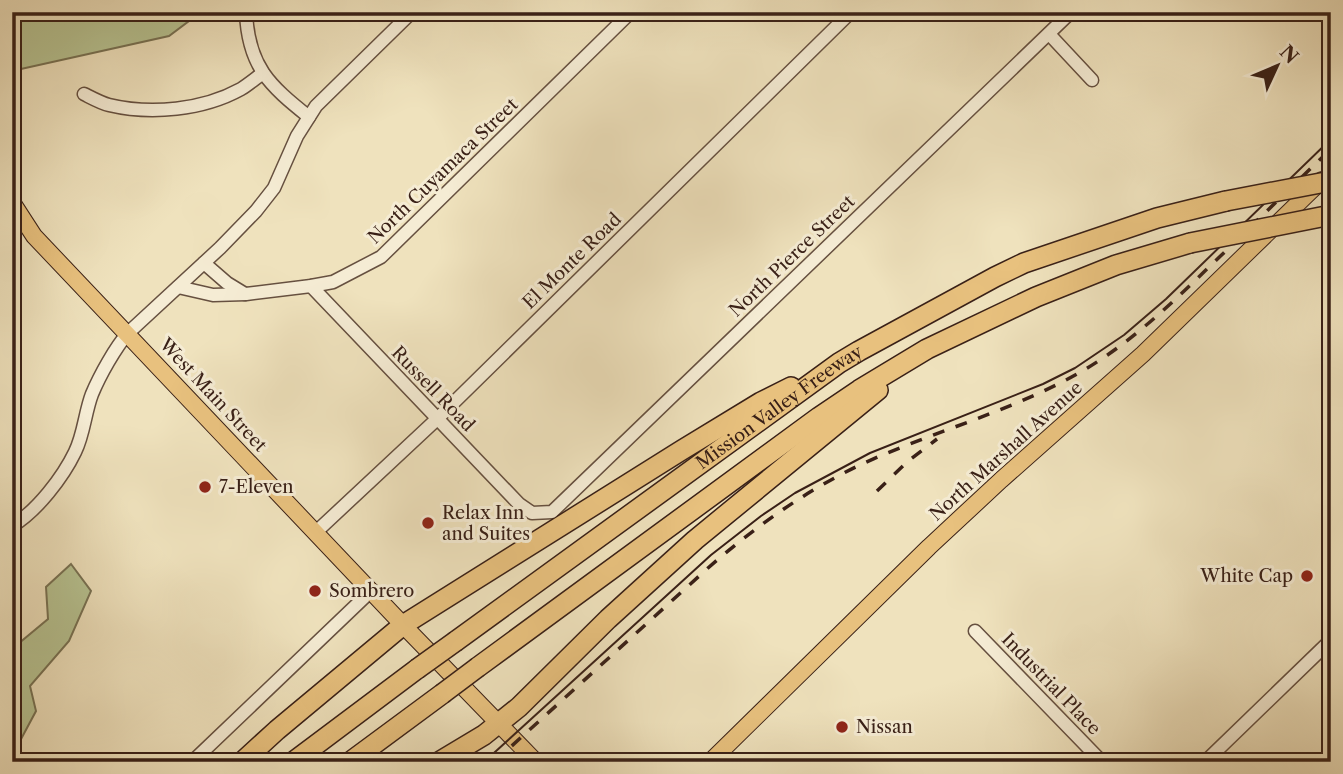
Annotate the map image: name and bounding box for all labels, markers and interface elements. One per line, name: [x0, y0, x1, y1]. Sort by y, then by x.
north arrow: [1242, 32, 1312, 102]
text: N: [1275, 41, 1303, 68]
street label: North Cuyamaca Street: [363, 93, 523, 248]
street label: North Pierce Street: [725, 190, 860, 321]
street label: El Monte Road: [518, 208, 626, 313]
street label: West Main Street: [154, 333, 272, 457]
street label: Mission Valley Freeway: [692, 340, 867, 474]
street label: Russell Road: [387, 342, 479, 436]
street label: North Marshall Avenue: [925, 377, 1087, 525]
place label: 7-Eleven: [219, 476, 294, 498]
marker: 7-Eleven: [197, 479, 213, 495]
place label: Relax Inn and Suites: [442, 502, 530, 545]
marker: Relax Inn and Suites: [420, 515, 436, 531]
place label: White Cap: [1199, 565, 1293, 587]
marker: White Cap: [1299, 568, 1315, 584]
place label: Sombrero: [329, 580, 414, 602]
marker: Sombrero: [307, 583, 323, 599]
street label: Industrial Place: [997, 628, 1105, 740]
place label: Nissan: [856, 716, 913, 738]
marker: Nissan: [834, 719, 850, 735]

